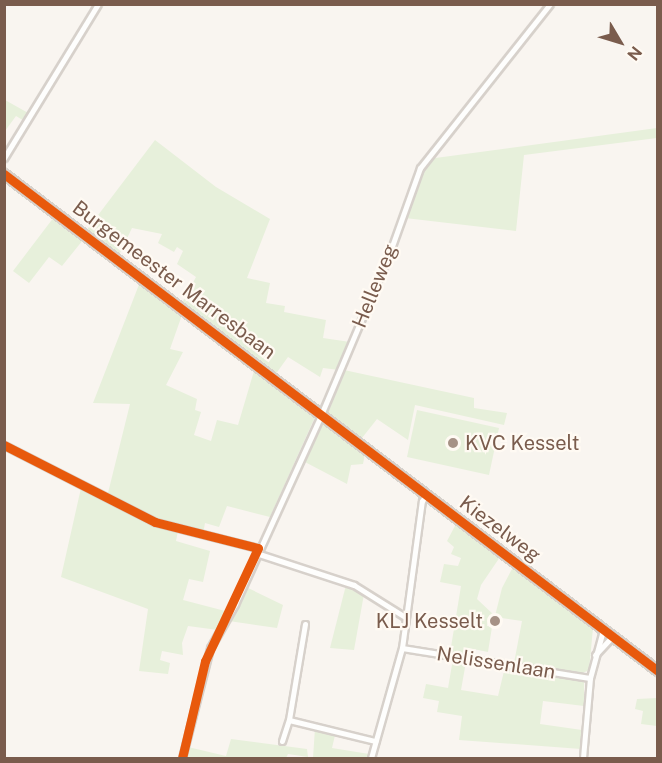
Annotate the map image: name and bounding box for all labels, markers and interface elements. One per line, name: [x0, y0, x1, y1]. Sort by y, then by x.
north arrow: [590, 12, 650, 72]
text: N: [623, 43, 646, 64]
street label: Burgemeester Marresbaan: [68, 196, 280, 364]
street label: Helleweg: [347, 241, 403, 331]
place label: KVC Kesselt: [465, 431, 580, 455]
marker: KVC Kesselt: [446, 436, 460, 450]
street label: Kiezelweg: [455, 491, 545, 567]
place label: KLJ Kesselt: [376, 609, 483, 633]
marker: KLJ Kesselt: [488, 614, 502, 628]
street label: Nelissenlaan: [435, 642, 557, 684]

